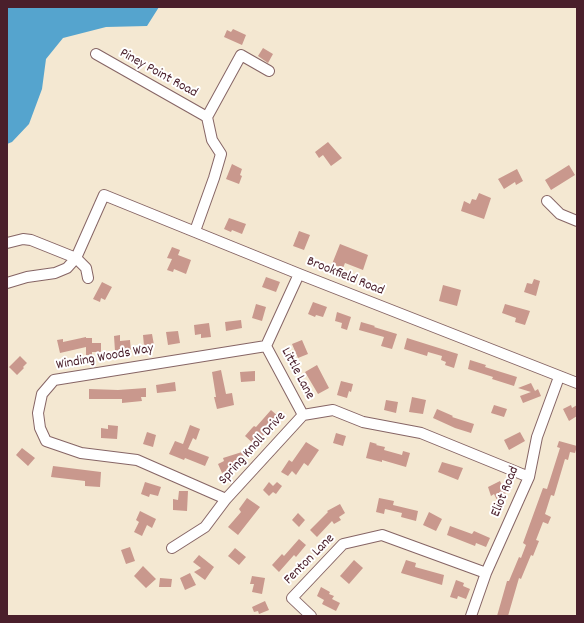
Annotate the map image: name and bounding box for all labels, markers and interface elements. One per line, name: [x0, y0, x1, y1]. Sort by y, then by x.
street label: Piney Point Road: [116, 46, 200, 102]
street label: Brookfield Road: [304, 254, 386, 300]
street label: Winding Woods Way: [55, 341, 155, 375]
street label: Little Lane: [276, 345, 318, 403]
street label: Spring Knoll Drive: [216, 409, 290, 489]
street label: Eliot Road: [488, 464, 524, 520]
street label: Fenton Lane: [281, 531, 339, 589]

